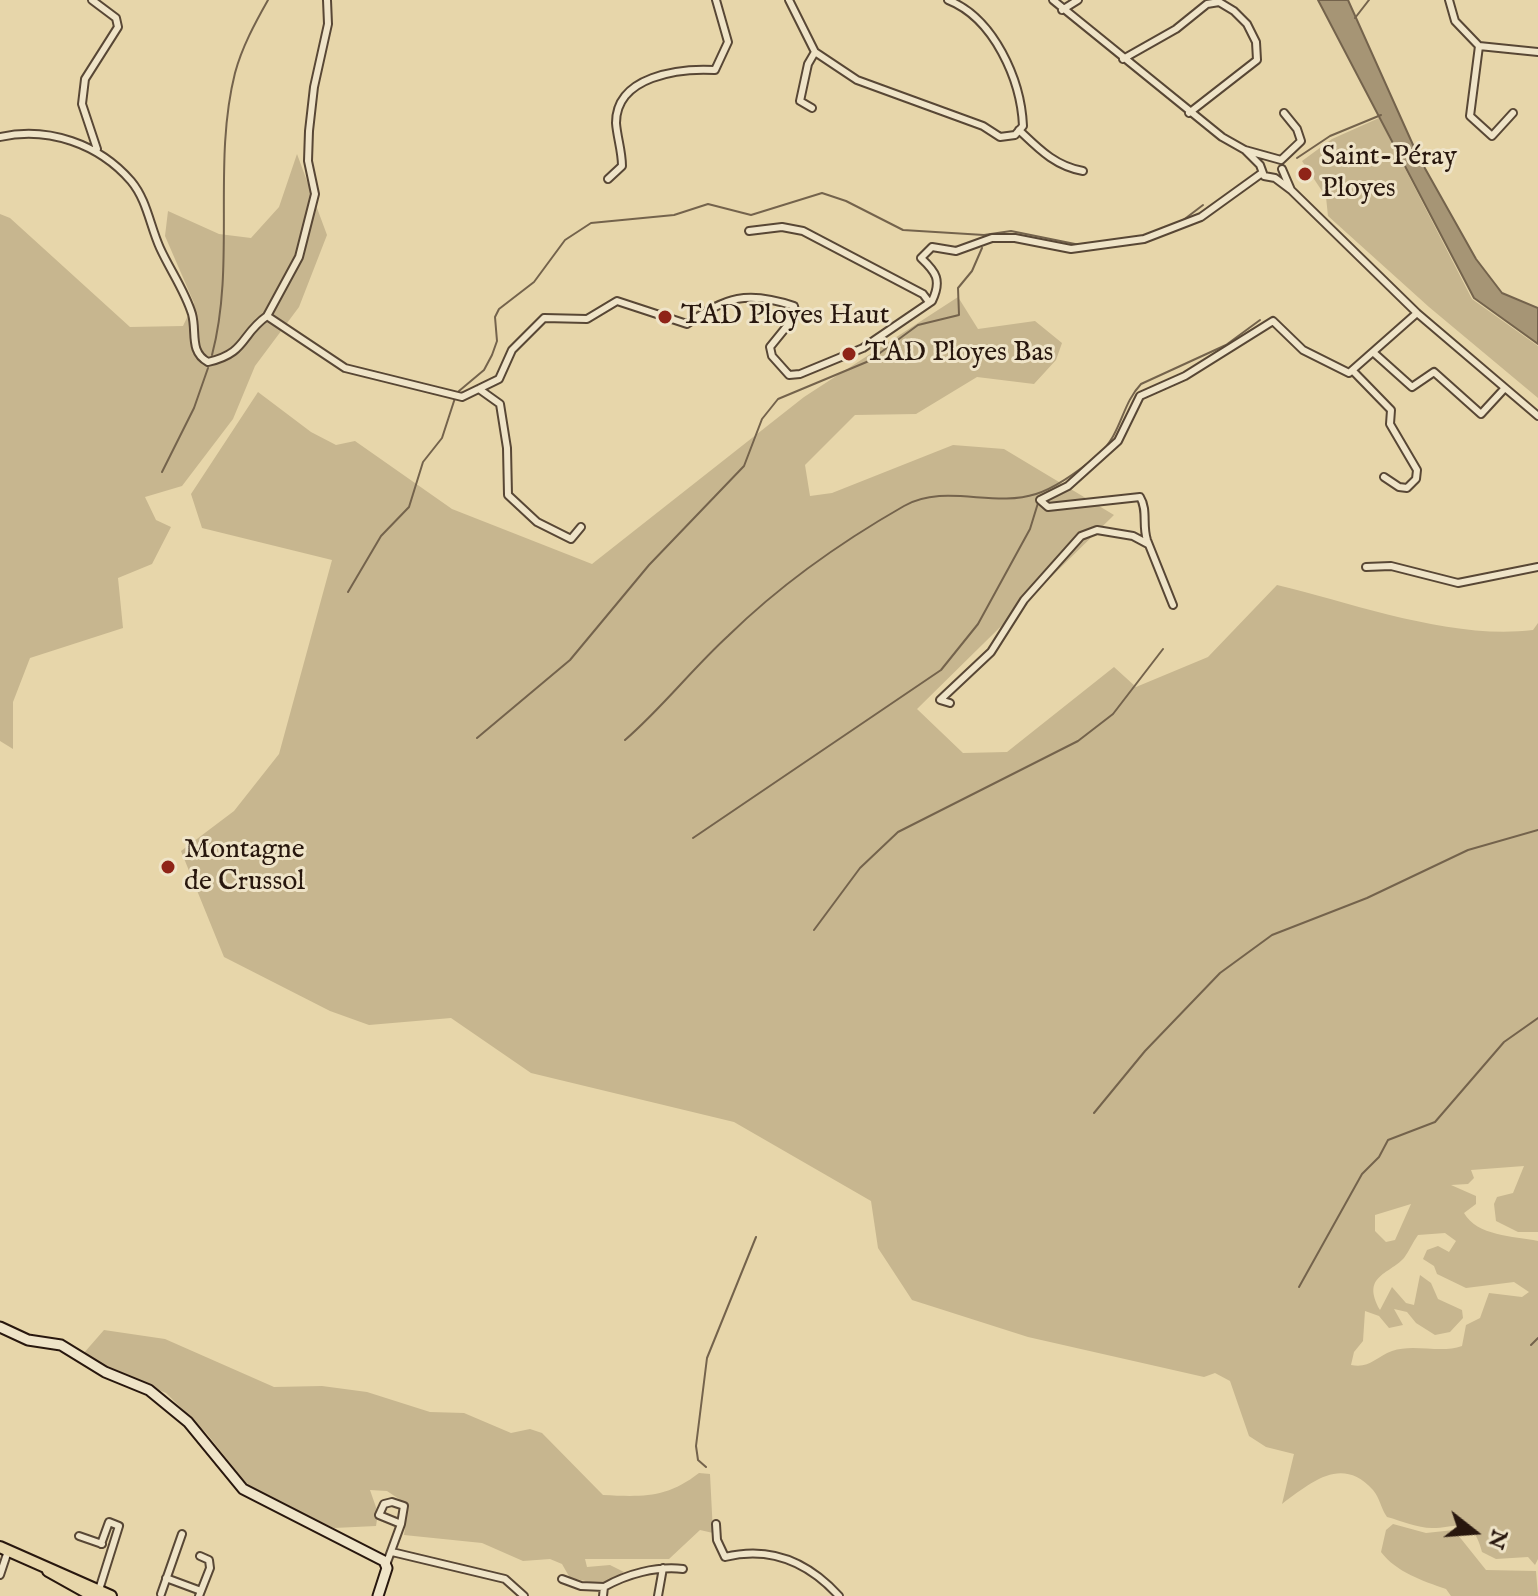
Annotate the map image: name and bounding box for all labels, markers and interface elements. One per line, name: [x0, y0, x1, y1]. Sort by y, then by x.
place label: Saint-Péray Ployes: [1321, 141, 1457, 207]
marker: Saint-Péray Ployes: [1296, 165, 1314, 183]
place label: TAD Ployes Haut: [681, 300, 889, 334]
marker: TAD Ployes Haut: [656, 308, 674, 326]
place label: TAD Ployes Bas: [865, 337, 1053, 371]
marker: TAD Ployes Bas: [840, 345, 858, 363]
place label: Montagne de Crussol: [184, 834, 305, 900]
marker: Montagne de Crussol: [159, 858, 177, 876]
north arrow: [1434, 1492, 1514, 1572]
text: N: [1481, 1526, 1513, 1552]

